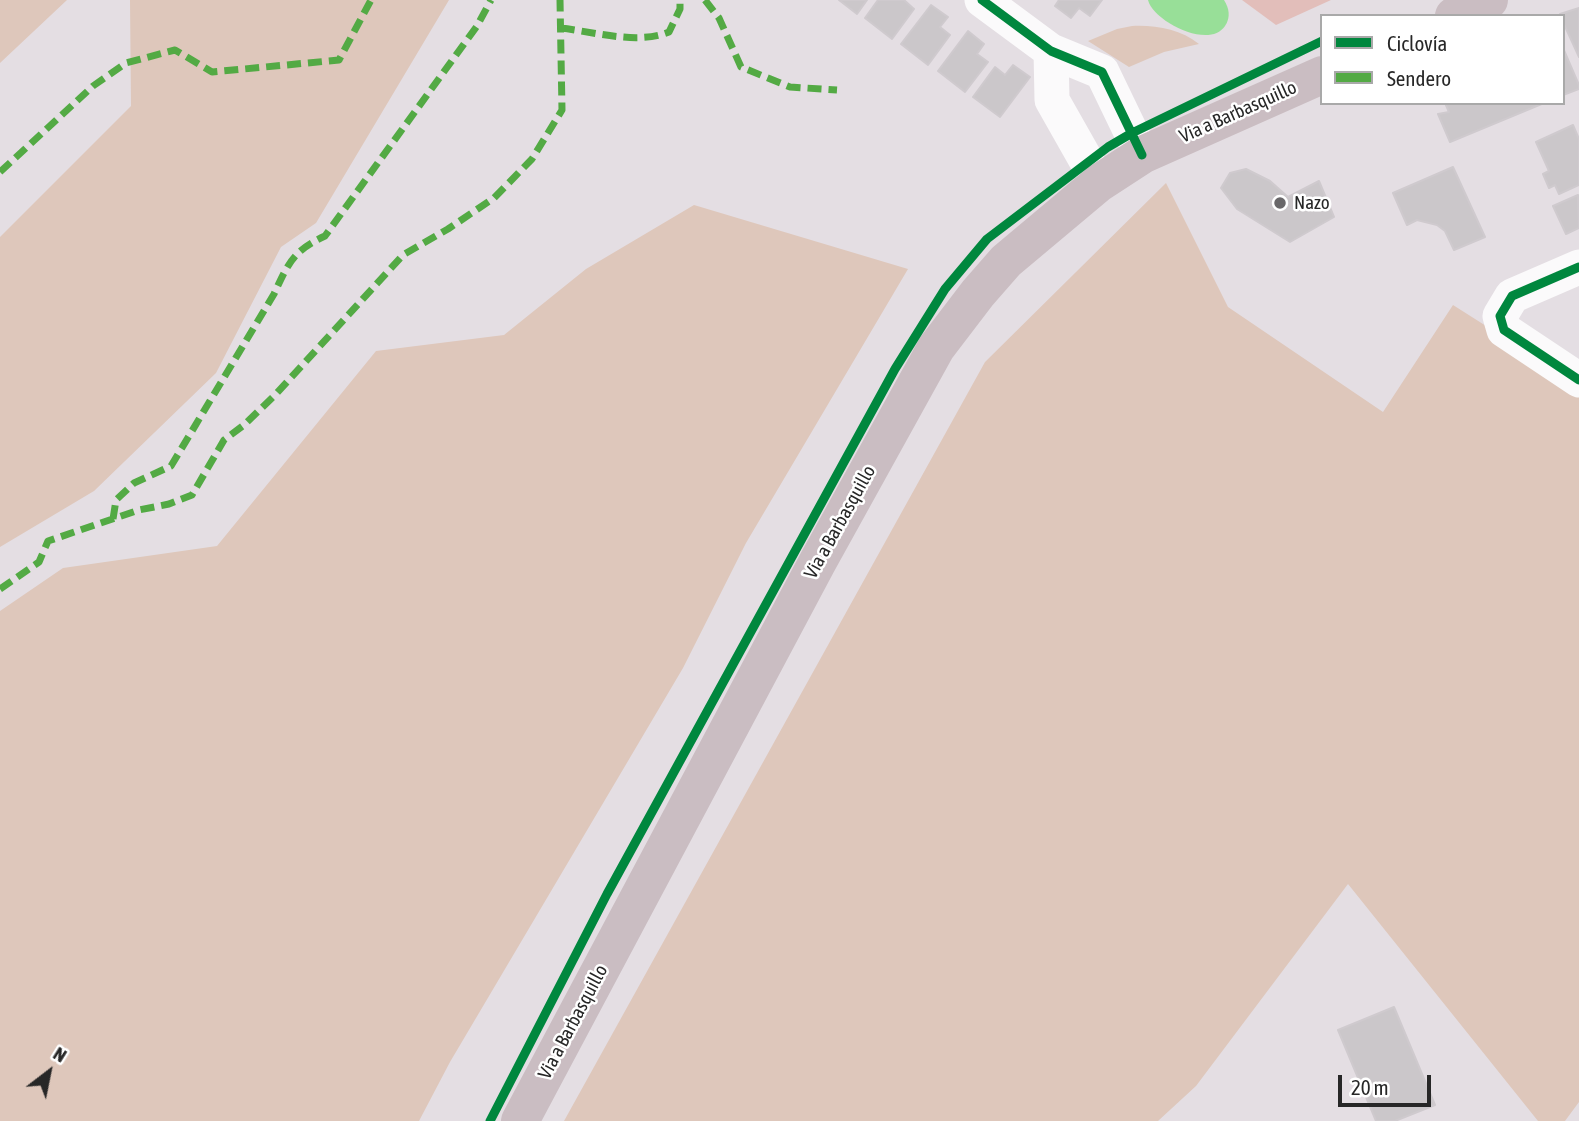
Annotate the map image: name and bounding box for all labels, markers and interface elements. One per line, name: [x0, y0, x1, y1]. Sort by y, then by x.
legend: [1320, 14, 1565, 105]
text: Ciclovía: [1387, 31, 1447, 55]
text: Sendero: [1387, 66, 1451, 90]
street label: Via a Barbasquillo: [1176, 76, 1300, 148]
place label: Nazo: [1294, 192, 1330, 214]
marker: Nazo: [1272, 195, 1288, 211]
street label: Via a Barbasquillo: [800, 461, 880, 583]
street label: Via a Barbasquillo: [533, 961, 613, 1083]
north arrow: [14, 1037, 84, 1107]
text: N: [50, 1042, 71, 1066]
scale bar: [1341, 1062, 1434, 1106]
text: 20 m: [1351, 1075, 1389, 1099]

